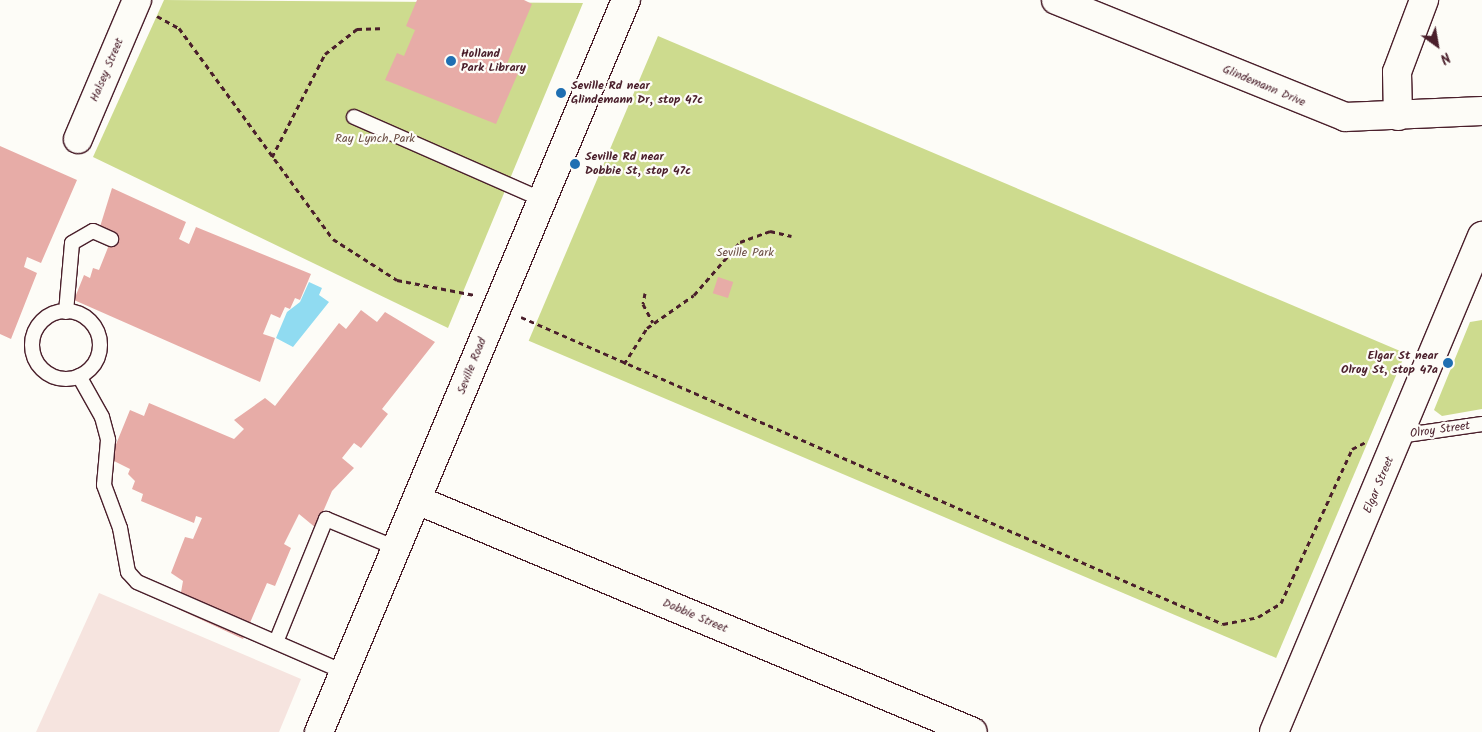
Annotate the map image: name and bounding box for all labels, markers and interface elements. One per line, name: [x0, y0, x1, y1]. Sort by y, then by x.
north arrow: [1412, 20, 1462, 70]
street label: Halsey Street: [87, 36, 127, 104]
text: N: [1435, 46, 1455, 69]
place label: Holland Park Library: [461, 47, 526, 75]
marker: Holland Park Library: [445, 55, 457, 67]
street label: Glindemann Drive: [1220, 62, 1308, 110]
place label: Seville Rd near Glindemann Dr, stop 47c: [571, 79, 703, 107]
marker: Seville Rd near Glindemann Dr, stop 47c: [555, 87, 567, 99]
park label: Ray Lynch Park: [335, 132, 415, 146]
place label: Seville Rd near Dobbie St, stop 47c: [585, 150, 691, 178]
marker: Seville Rd near Dobbie St, stop 47c: [569, 158, 581, 170]
park label: Seville Park: [716, 246, 774, 260]
street label: Seville Road: [454, 336, 490, 396]
place label: Elgar St near Olroy St, stop 47a: [1341, 349, 1438, 377]
marker: Elgar St near Olroy St, stop 47a: [1442, 357, 1454, 369]
street label: Olroy Street: [1409, 419, 1471, 441]
street label: Elgar Street: [1361, 454, 1397, 516]
street label: Dobbie Street: [660, 596, 730, 636]

